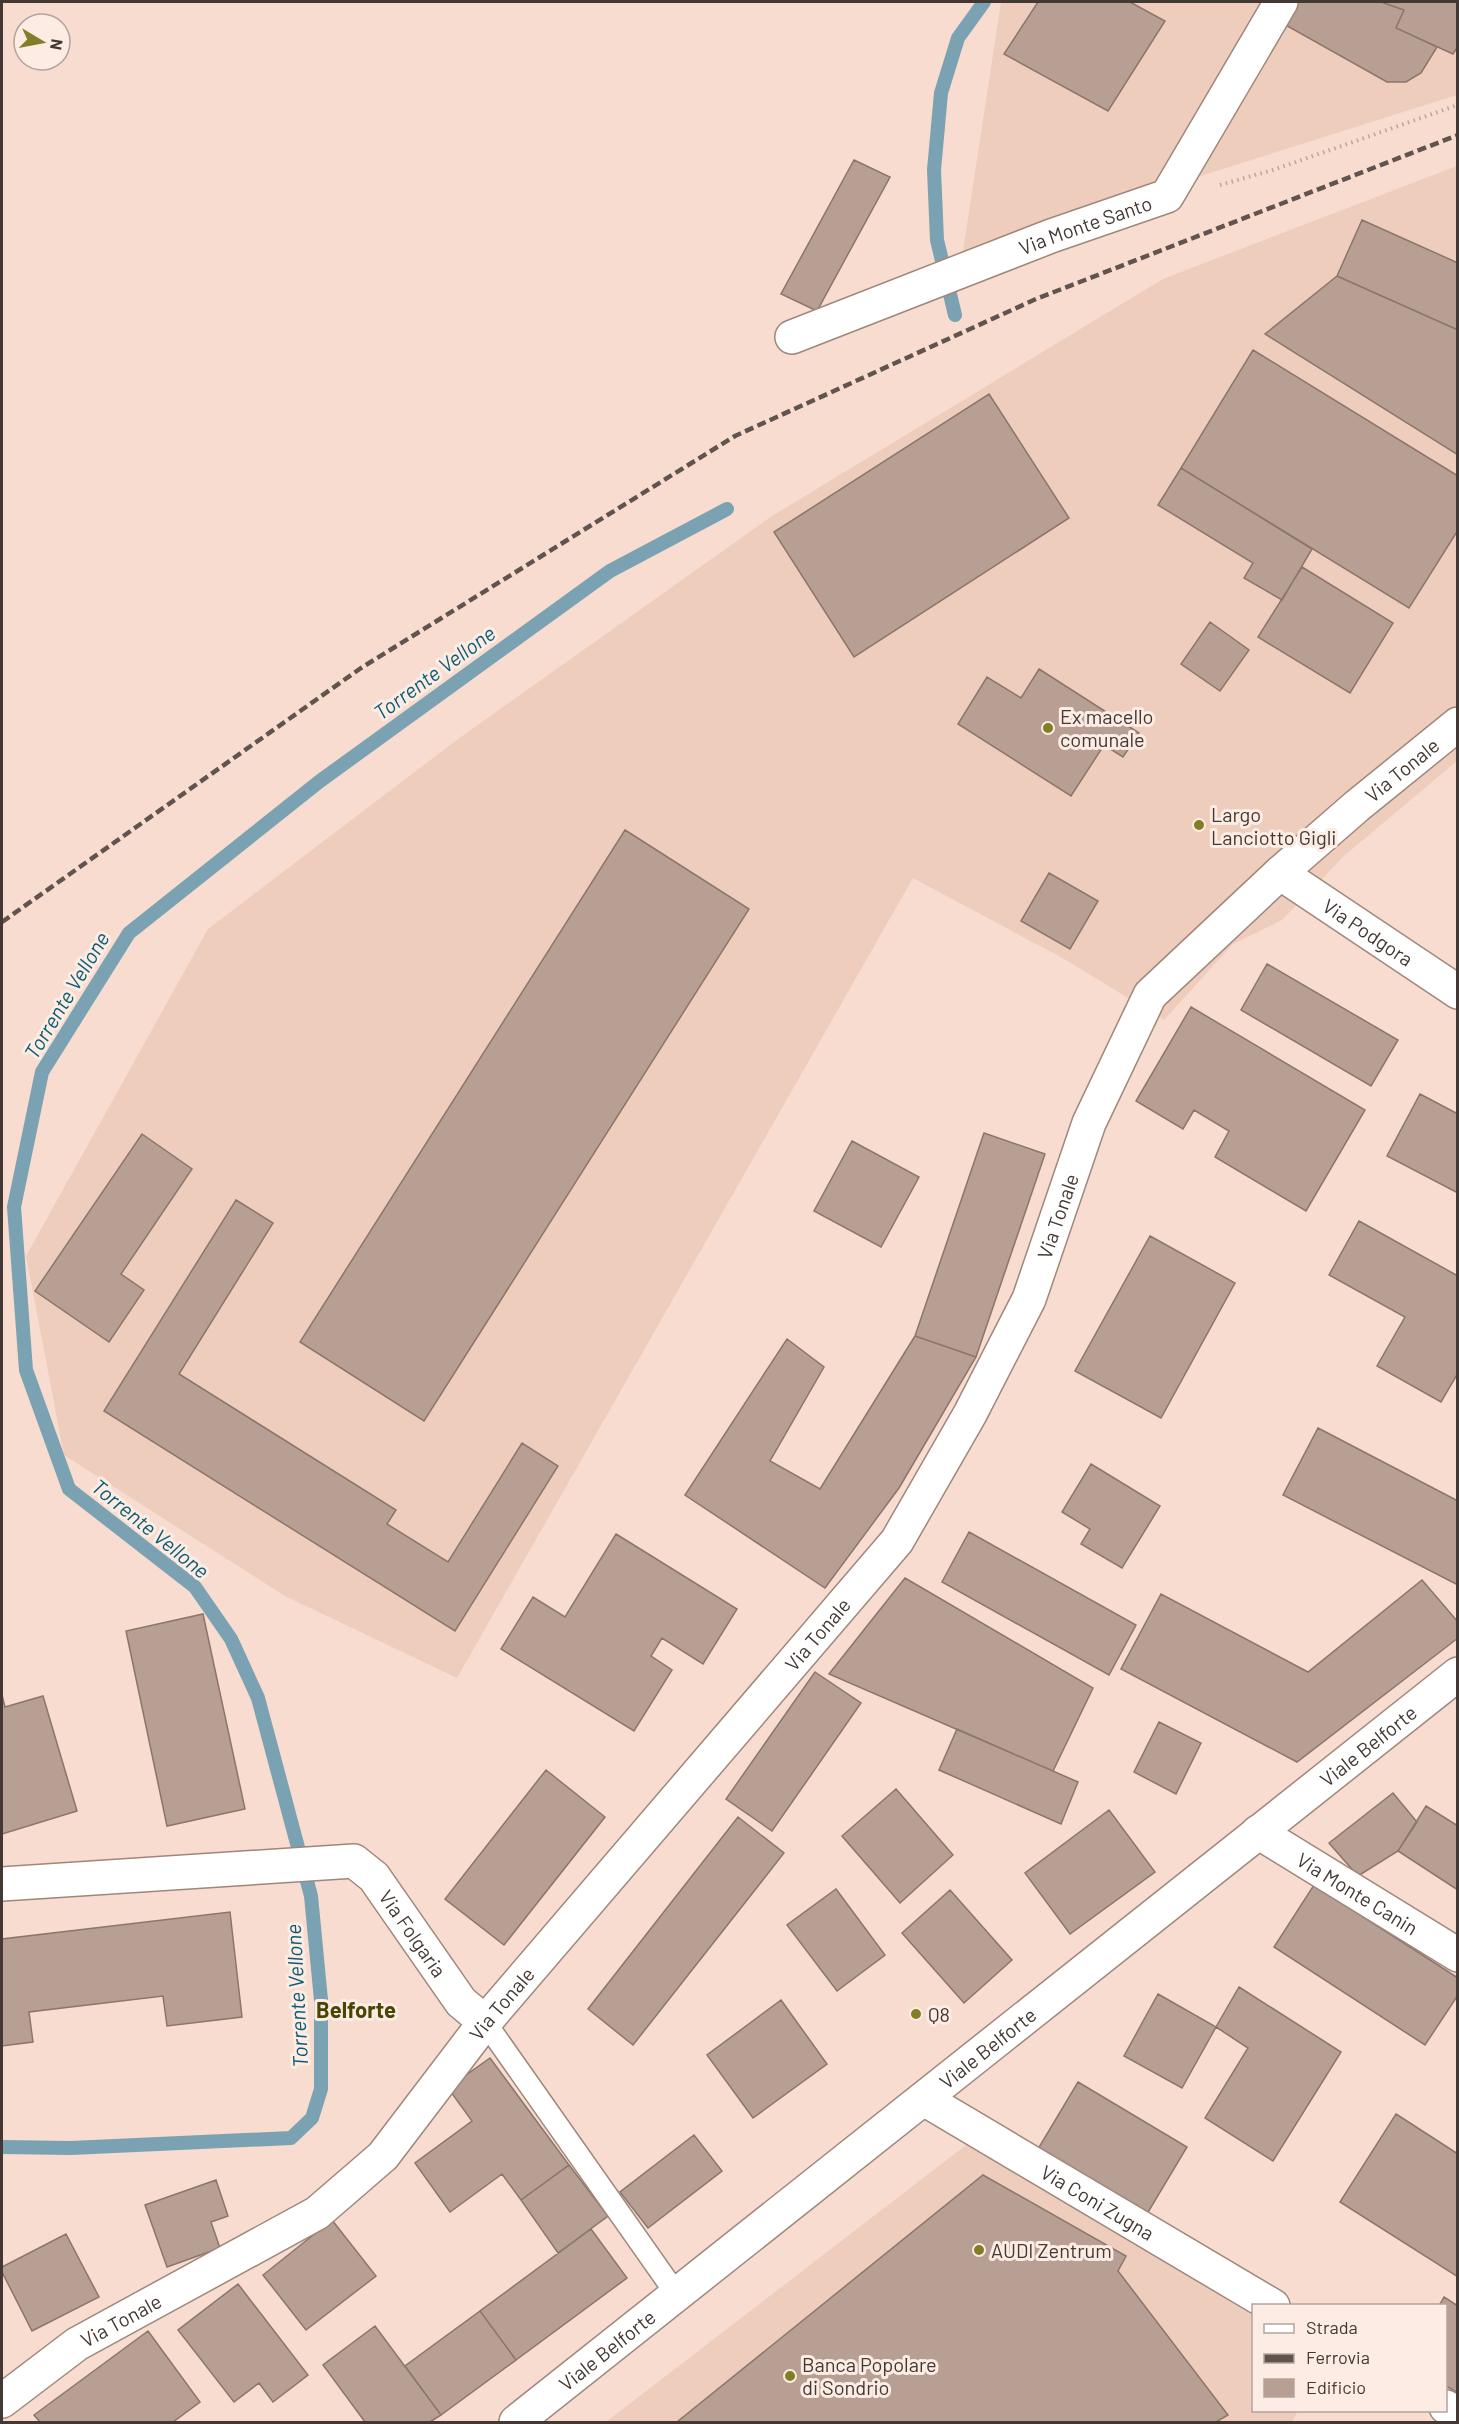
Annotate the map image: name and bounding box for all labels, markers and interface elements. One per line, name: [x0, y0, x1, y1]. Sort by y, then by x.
north arrow: [12, 12, 72, 72]
text: N: [47, 38, 68, 52]
street label: Via Monte Santo: [1015, 190, 1155, 259]
water label: Torrente Vellone: [368, 620, 500, 724]
place label: Ex macello comunale: [1060, 704, 1154, 751]
marker: Ex macello comunale: [1041, 721, 1055, 735]
street label: Via Tonale: [1360, 733, 1444, 807]
place label: Largo Lanciotto Gigli: [1211, 802, 1336, 849]
marker: Largo Lanciotto Gigli: [1192, 818, 1206, 832]
street label: Via Podgora: [1318, 893, 1418, 971]
water label: Torrente Vellone: [18, 927, 114, 1063]
street label: Via Tonale: [1032, 1170, 1083, 1262]
water label: Torrente Vellone: [87, 1473, 215, 1583]
street label: Via Tonale: [779, 1593, 855, 1675]
street label: Viale Belforte: [1315, 1700, 1421, 1791]
street label: Via Monte Canin: [1293, 1847, 1423, 1940]
street label: Via Folgaria: [375, 1885, 452, 1982]
water label: Torrente Vellone: [280, 1924, 312, 2068]
street label: Via Tonale: [464, 1962, 539, 2045]
district label: Belforte: [316, 1996, 396, 2022]
place label: Q8: [928, 2002, 950, 2026]
street label: Viale Belforte: [934, 2002, 1041, 2093]
marker: Q8: [909, 2007, 923, 2021]
street label: Via Coni Zugna: [1037, 2159, 1159, 2245]
place label: AUDI Zentrum: [991, 2238, 1112, 2262]
marker: AUDI Zentrum: [972, 2243, 986, 2257]
street label: Via Tonale: [76, 2288, 165, 2352]
street label: Viale Belforte: [554, 2304, 660, 2396]
legend: [1252, 2304, 1447, 2412]
text: Strada: [1306, 2316, 1358, 2338]
text: Ferrovia: [1306, 2346, 1370, 2368]
place label: Banca Popolare di Sondrio: [802, 2352, 937, 2399]
marker: Banca Popolare di Sondrio: [783, 2369, 797, 2383]
text: Edificio: [1306, 2376, 1366, 2398]

